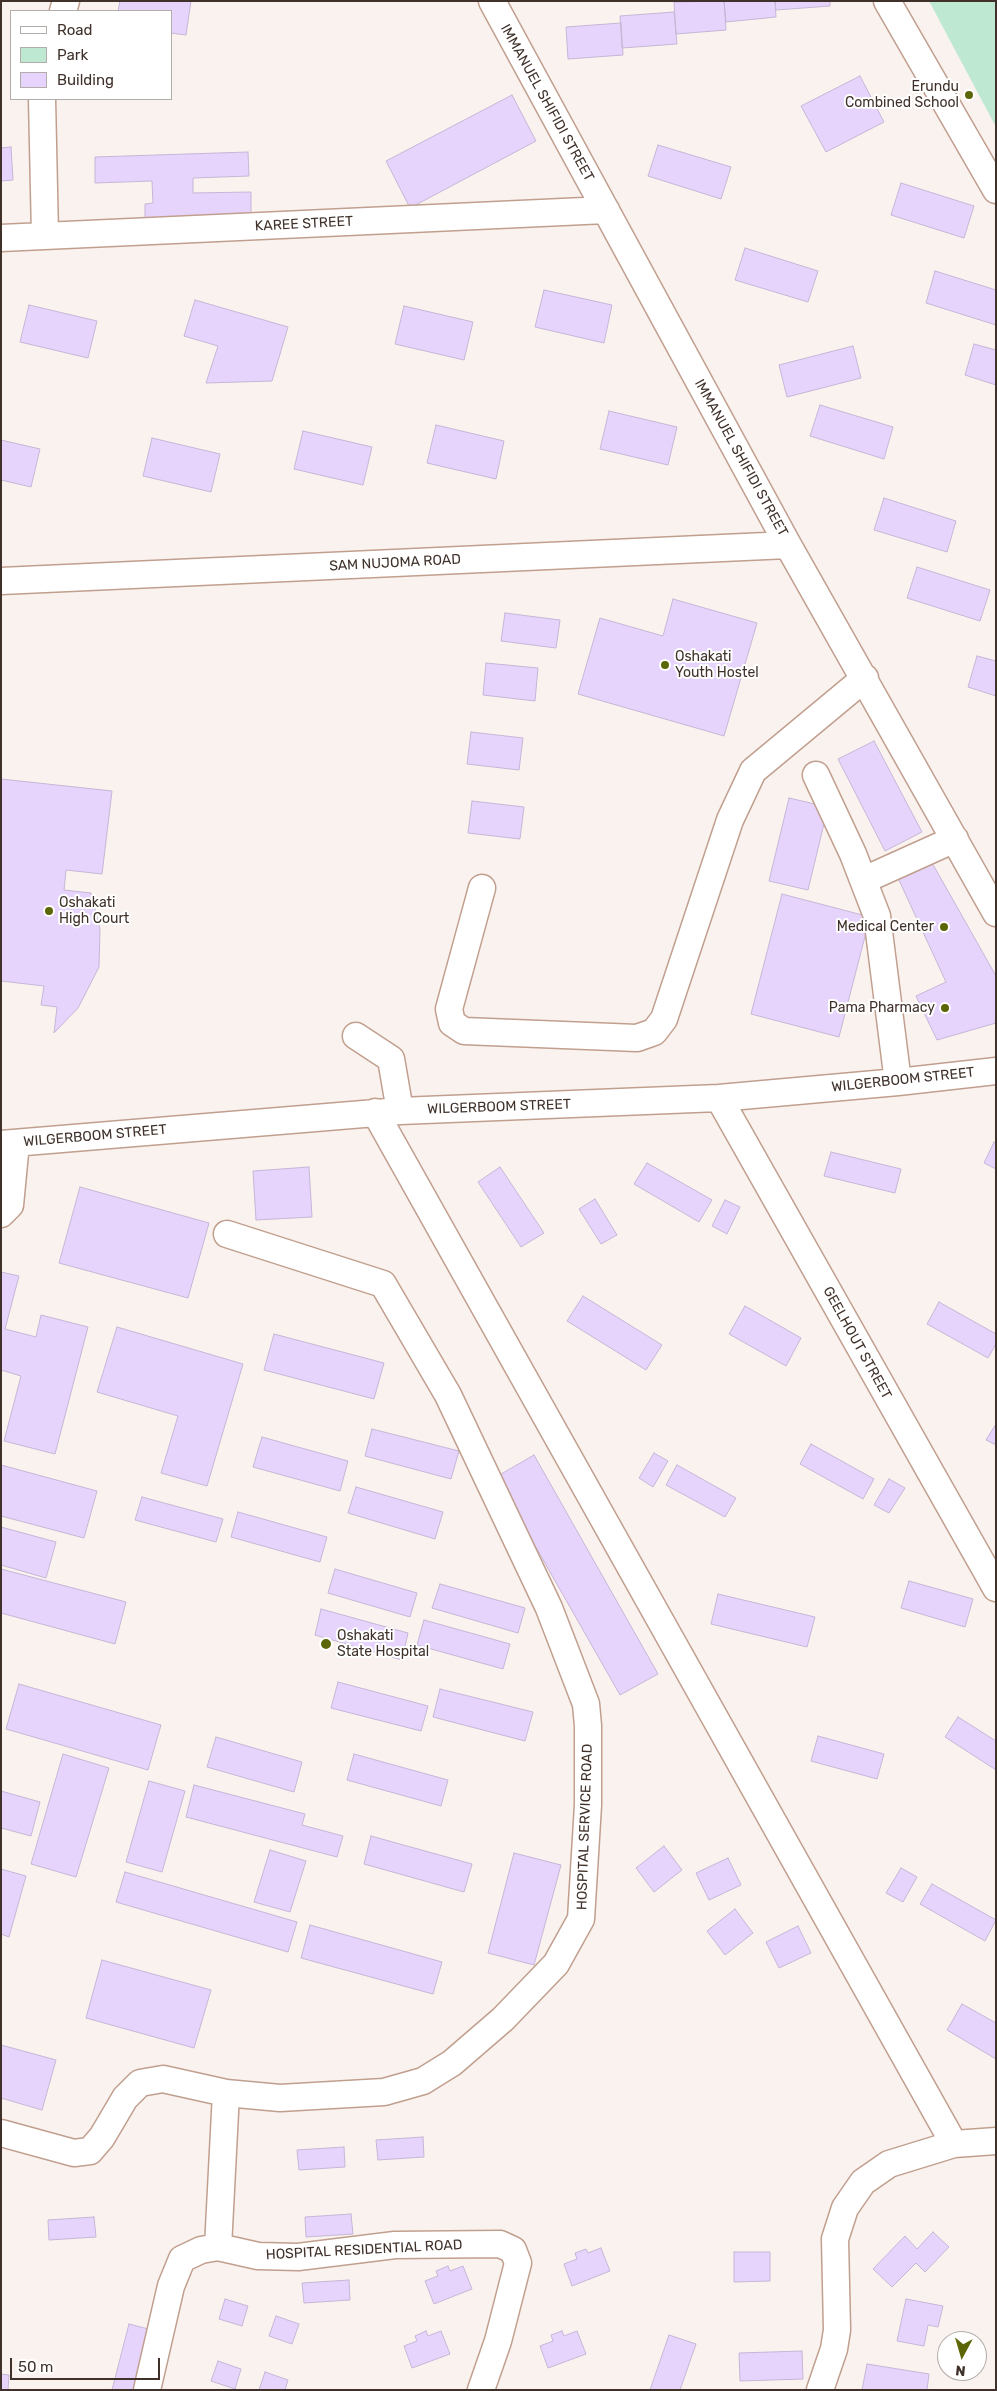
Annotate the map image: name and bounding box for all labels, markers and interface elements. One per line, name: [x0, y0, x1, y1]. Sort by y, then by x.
legend: [10, 10, 172, 100]
text: Road: [57, 21, 93, 39]
street label: IMMANUEL SHIFIDI STREET: [497, 21, 597, 185]
text: Park: [57, 46, 88, 64]
text: Building: [57, 71, 114, 89]
place label: Erundu Combined School: [845, 79, 959, 111]
marker: Erundu Combined School: [963, 89, 975, 101]
street label: KAREE STREET: [254, 213, 354, 235]
street label: IMMANUEL SHIFIDI STREET: [691, 376, 791, 540]
street label: SAM NUJOMA ROAD: [329, 551, 461, 575]
place label: Oshakati Youth Hostel: [675, 649, 759, 682]
marker: Oshakati Youth Hostel: [659, 659, 671, 671]
place label: Oshakati High Court: [59, 895, 129, 928]
marker: Oshakati High Court: [43, 905, 55, 917]
place label: Medical Center: [837, 919, 934, 935]
marker: Medical Center: [938, 921, 950, 933]
place label: Pama Pharmacy: [829, 1000, 935, 1016]
marker: Pama Pharmacy: [939, 1002, 951, 1014]
street label: WILGERBOOM STREET: [831, 1064, 975, 1096]
street label: WILGERBOOM STREET: [427, 1096, 571, 1118]
street label: WILGERBOOM STREET: [23, 1121, 167, 1151]
street label: GEELHOUT STREET: [819, 1284, 895, 1402]
place label: Oshakati State Hospital: [337, 1628, 429, 1660]
marker: Oshakati State Hospital: [319, 1637, 333, 1651]
street label: HOSPITAL SERVICE ROAD: [574, 1743, 596, 1911]
street label: HOSPITAL RESIDENTIAL ROAD: [265, 2236, 463, 2264]
north arrow: [937, 2331, 987, 2381]
scale bar: [12, 2348, 162, 2380]
text: 50 m: [18, 2358, 53, 2376]
text: N: [955, 2361, 966, 2379]

